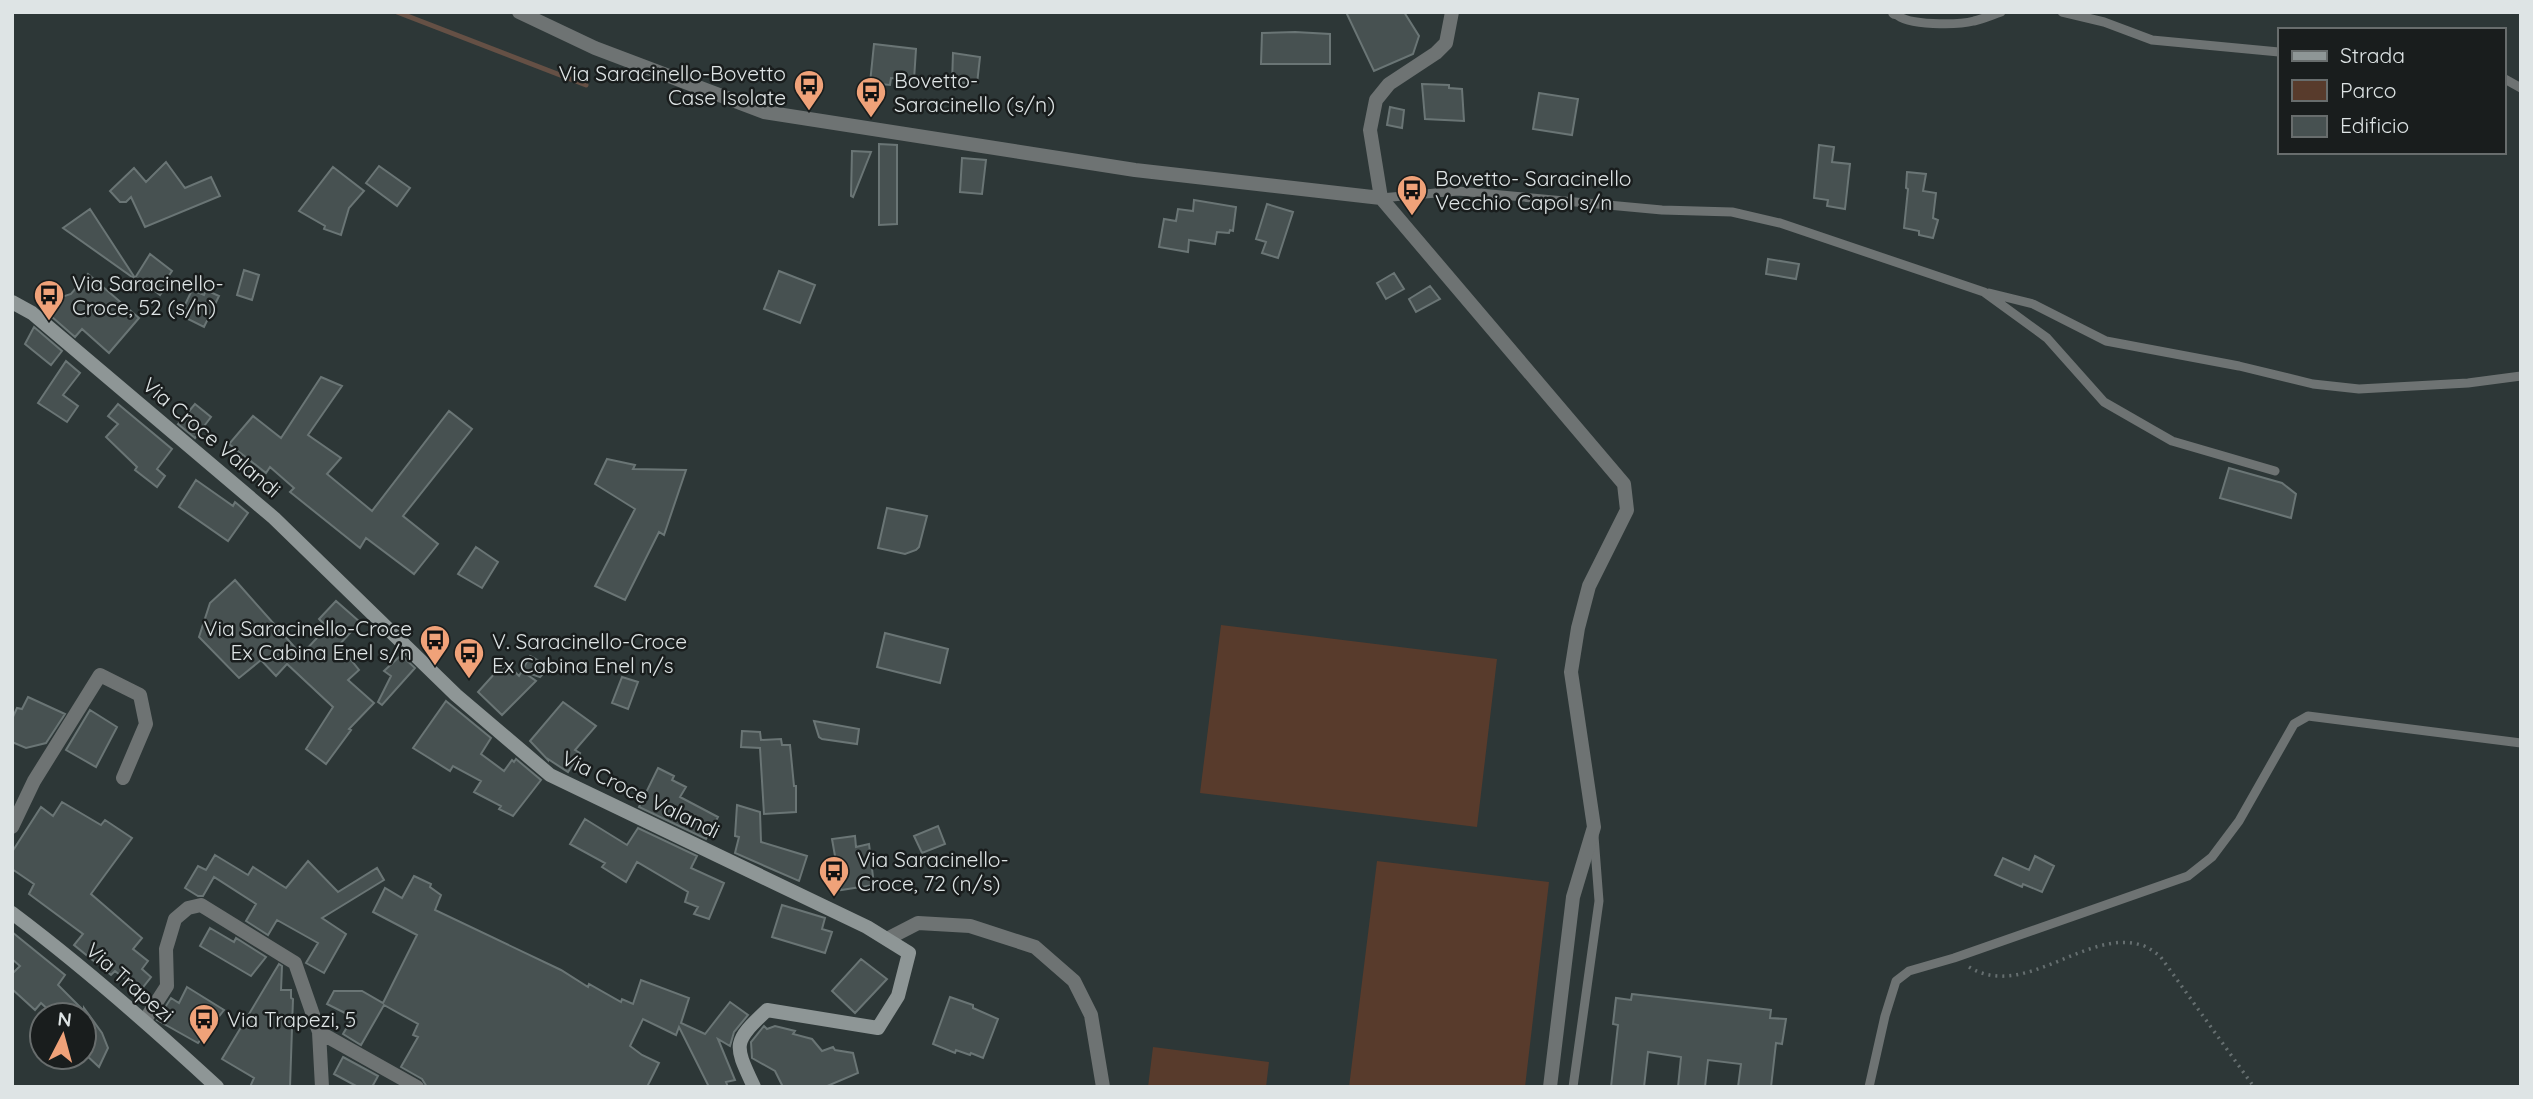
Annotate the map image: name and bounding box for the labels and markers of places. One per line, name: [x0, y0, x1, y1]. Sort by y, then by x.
place label: Via Saracinello-Bovetto Case Isolate: [558, 60, 786, 110]
place label: Bovetto- Saracinello (s/n): [894, 67, 1055, 117]
bus stop icon: Via Saracinello-Bovetto Case Isolate: [792, 68, 826, 112]
bus stop icon: Bovetto- Saracinello (s/n): [854, 75, 888, 119]
place label: Bovetto- Saracinello Vecchio Capol s/n: [1435, 165, 1631, 215]
bus stop icon: Bovetto- Saracinello Vecchio Capol s/n: [1395, 173, 1429, 217]
place label: Via Saracinello- Croce, 52 (s/n): [72, 270, 224, 320]
bus stop icon: Via Saracinello- Croce, 52 (s/n): [32, 278, 66, 322]
place label: Via Saracinello-Croce Ex Cabina Enel s/n: [204, 615, 412, 665]
bus stop icon: Via Saracinello-Croce Ex Cabina Enel s/n: [418, 623, 452, 667]
place label: V. Saracinello-Croce Ex Cabina Enel n/s: [492, 628, 687, 678]
bus stop icon: V. Saracinello-Croce Ex Cabina Enel n/s: [452, 636, 486, 680]
place label: Via Saracinello- Croce, 72 (n/s): [857, 846, 1009, 896]
bus stop icon: Via Saracinello- Croce, 72 (n/s): [817, 854, 851, 898]
bus stop icon: Via Trapezi, 5: [187, 1002, 221, 1046]
place label: Via Trapezi, 5: [227, 1006, 356, 1032]

